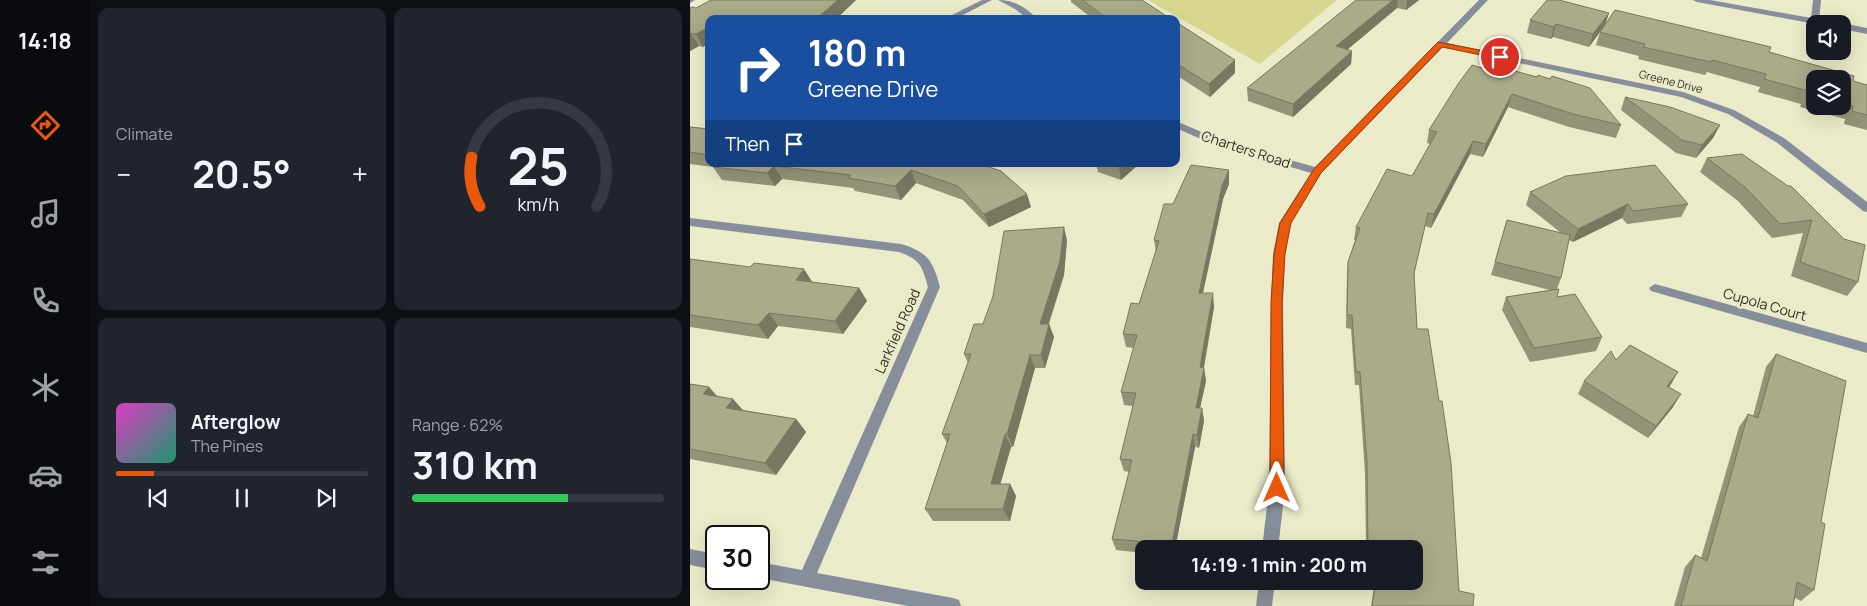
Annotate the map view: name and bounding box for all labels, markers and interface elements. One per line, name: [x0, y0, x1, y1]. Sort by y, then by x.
map controls: [1806, 15, 1851, 115]
button: sound: [1806, 15, 1851, 60]
text: 14:18: [18, 26, 72, 56]
text: 180 m: [808, 29, 906, 77]
icon: right: [725, 35, 790, 100]
pin: [1479, 36, 1521, 78]
icon: arrive: [1486, 43, 1514, 71]
street label: Greene Drive: [1638, 66, 1705, 96]
button: layers: [1806, 70, 1851, 115]
text: Greene Drive: [808, 74, 938, 104]
icon: directions: [28, 108, 63, 143]
text: Climate: [116, 123, 173, 145]
street label: Charters Road: [1199, 126, 1293, 172]
text: 25: [507, 130, 569, 201]
icon: arrive: [780, 130, 808, 158]
text: Then: [725, 131, 770, 157]
text: 20.5°: [192, 147, 291, 199]
text: −: [116, 155, 131, 193]
text: +: [352, 155, 368, 193]
text: km/h: [517, 192, 559, 216]
icon: music: [28, 196, 63, 231]
icon: phone: [28, 283, 63, 318]
street label: Cupola Court: [1721, 283, 1809, 325]
street label: Larkfield Road: [870, 286, 924, 376]
icon: climate: [28, 370, 63, 405]
text: Afterglow: [191, 409, 280, 435]
text: Range · 62%: [412, 414, 503, 436]
text: The Pines: [191, 435, 263, 457]
text: 310 km: [412, 438, 538, 490]
icon: car: [28, 458, 63, 493]
position arrow: [1250, 461, 1302, 513]
icon: previous: [144, 484, 172, 512]
icon: pause: [228, 484, 256, 512]
icon: next: [312, 484, 340, 512]
speed limit sign: 30: [705, 525, 770, 590]
icon: filters: [28, 545, 63, 580]
text: 14:19 · 1 min · 200 m: [1191, 552, 1367, 578]

